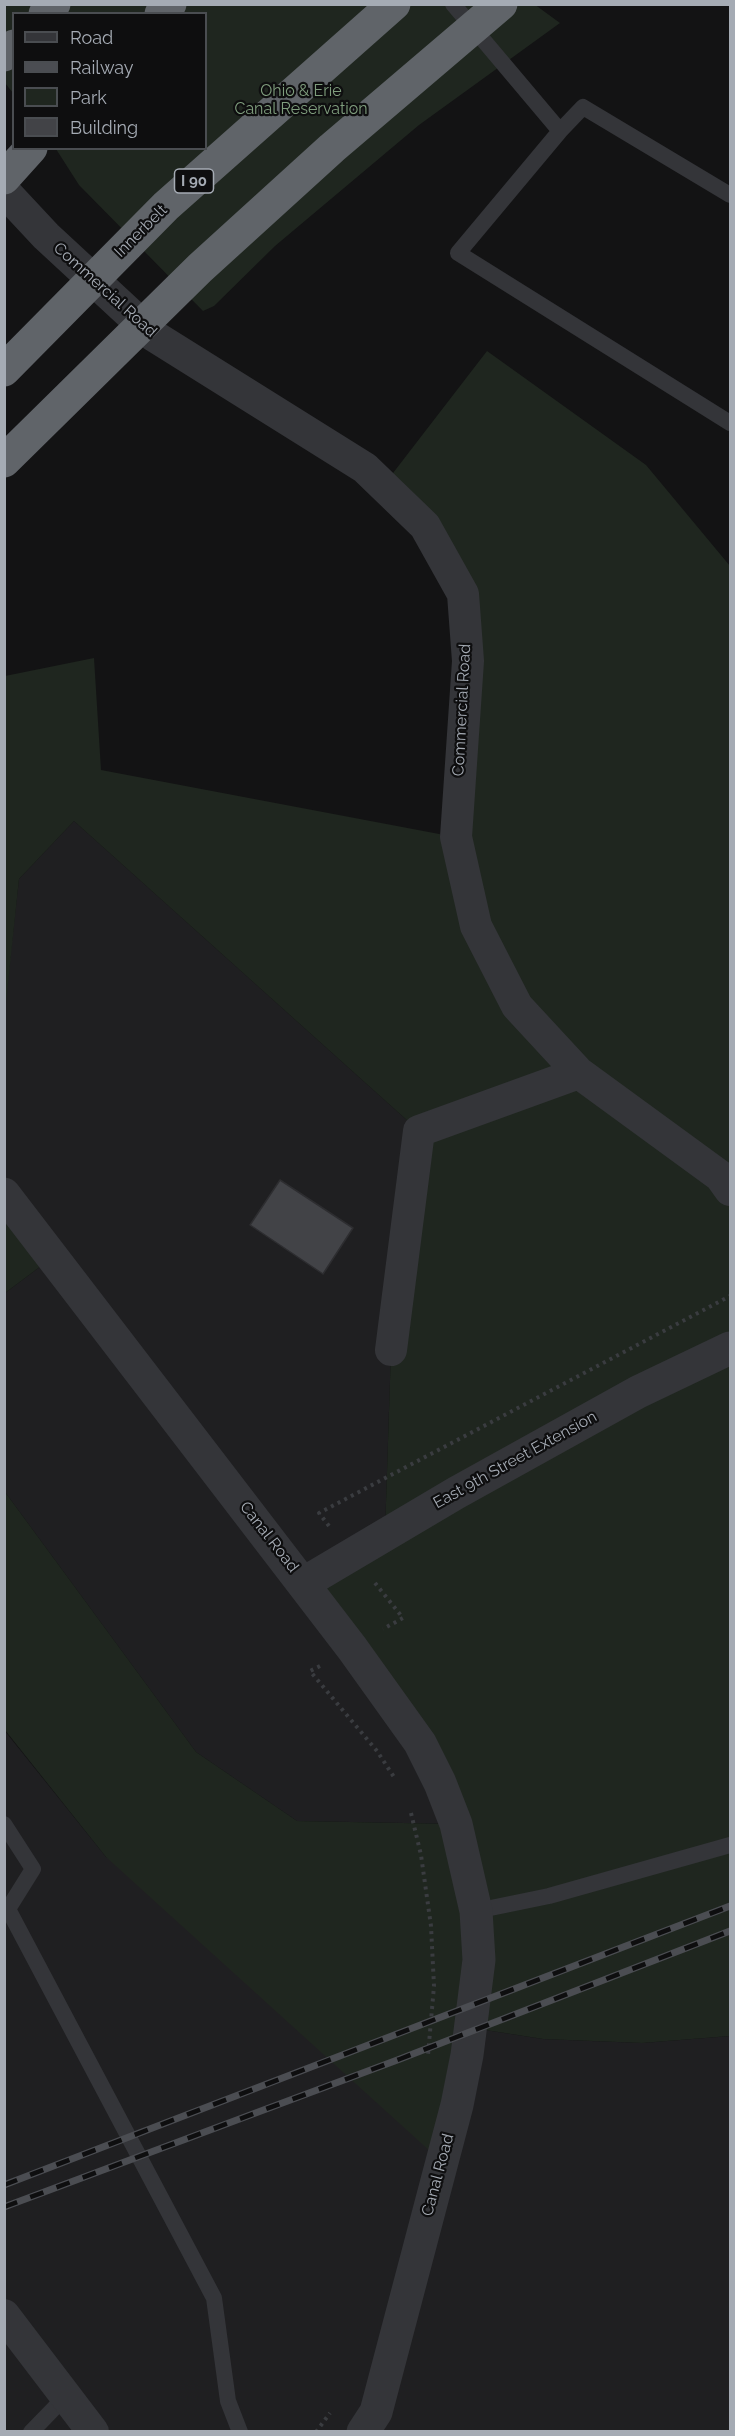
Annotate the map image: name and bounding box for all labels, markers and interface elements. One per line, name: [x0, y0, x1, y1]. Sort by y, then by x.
legend: [12, 12, 207, 150]
text: Road: [70, 27, 113, 48]
text: Railway: [70, 57, 134, 78]
park label: Ohio & Erie Canal Reservation: [234, 81, 368, 119]
text: Park: [70, 87, 107, 108]
text: Building: [70, 117, 138, 138]
road number: I 90: [174, 169, 214, 193]
street label: Innerbelt: [111, 201, 171, 261]
street label: Commercial Road: [49, 239, 161, 341]
street label: Commercial Road: [449, 643, 475, 777]
street label: East 9th Street Extension: [430, 1407, 600, 1513]
street label: Canal Road: [235, 1498, 303, 1576]
street label: Canal Road: [418, 2132, 458, 2218]

